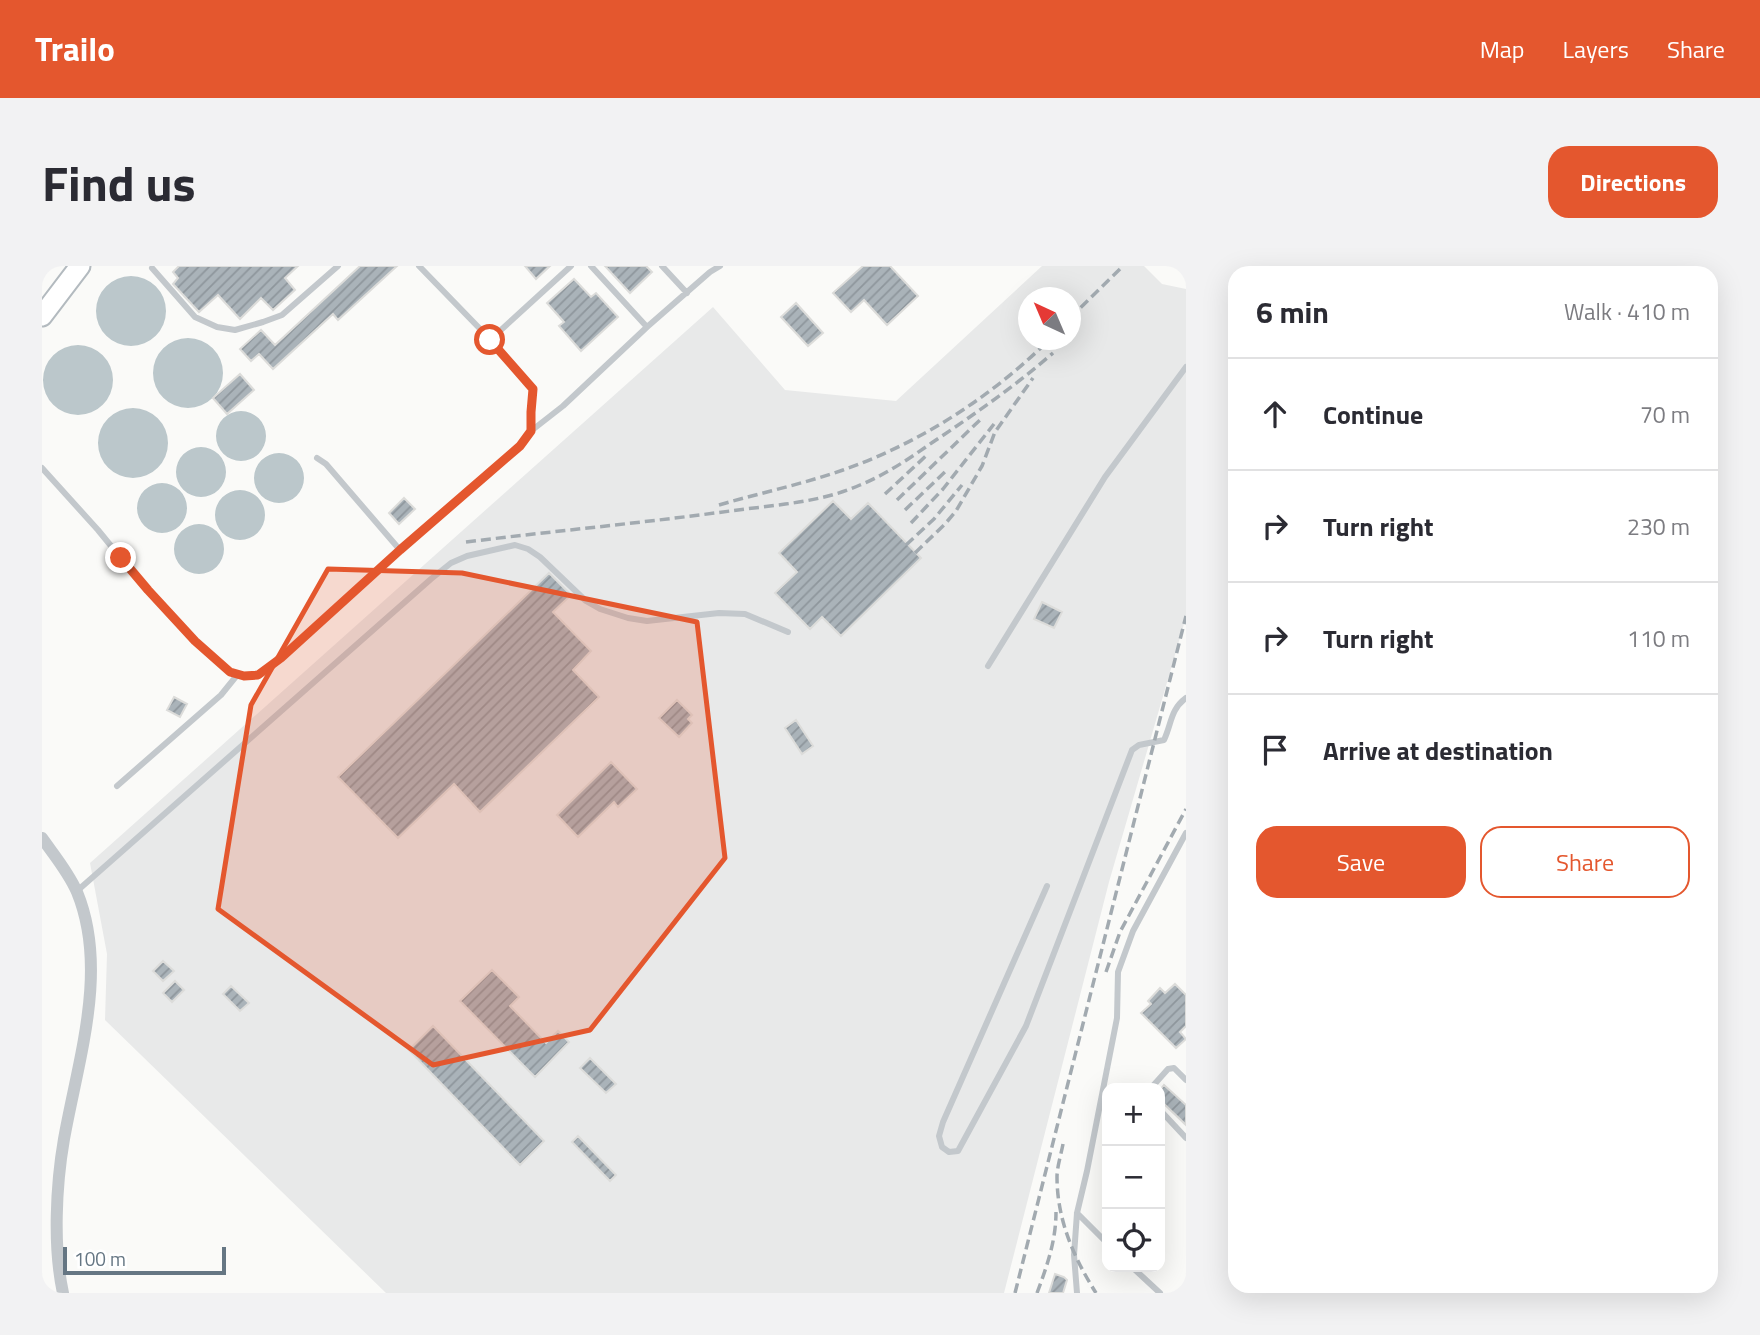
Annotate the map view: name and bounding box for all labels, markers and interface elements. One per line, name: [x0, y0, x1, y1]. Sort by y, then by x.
text: Trailo: [35, 24, 115, 74]
text: Map: [1480, 31, 1525, 67]
text: Layers: [1563, 31, 1629, 67]
text: Share: [1667, 31, 1725, 67]
text: Find us: [42, 145, 196, 220]
button: Directions: [1548, 146, 1718, 218]
north arrow: [1018, 287, 1081, 350]
text: 6 min: [1256, 289, 1329, 335]
text: Walk · 410 m: [1564, 294, 1690, 329]
route start: [474, 324, 505, 355]
icon: ahead: [1256, 395, 1294, 433]
text: Continue: [1323, 395, 1423, 434]
text: 70 m: [1640, 397, 1690, 432]
icon: right: [1256, 507, 1294, 545]
text: Turn right: [1323, 507, 1434, 546]
text: 230 m: [1627, 509, 1690, 544]
route end: [105, 542, 136, 573]
icon: right: [1256, 619, 1294, 657]
text: Turn right: [1323, 619, 1434, 658]
text: 110 m: [1627, 621, 1690, 656]
icon: arrive: [1256, 731, 1294, 769]
text: Arrive at destination: [1323, 731, 1553, 770]
button: Save: [1256, 826, 1466, 898]
button: Share: [1480, 826, 1690, 898]
map controls: [1102, 1083, 1165, 1272]
button: +: [1102, 1083, 1165, 1146]
button: −: [1102, 1146, 1165, 1209]
button: locate: [1102, 1209, 1165, 1272]
scale bar: [63, 1244, 226, 1276]
text: 100 m: [74, 1244, 126, 1273]

